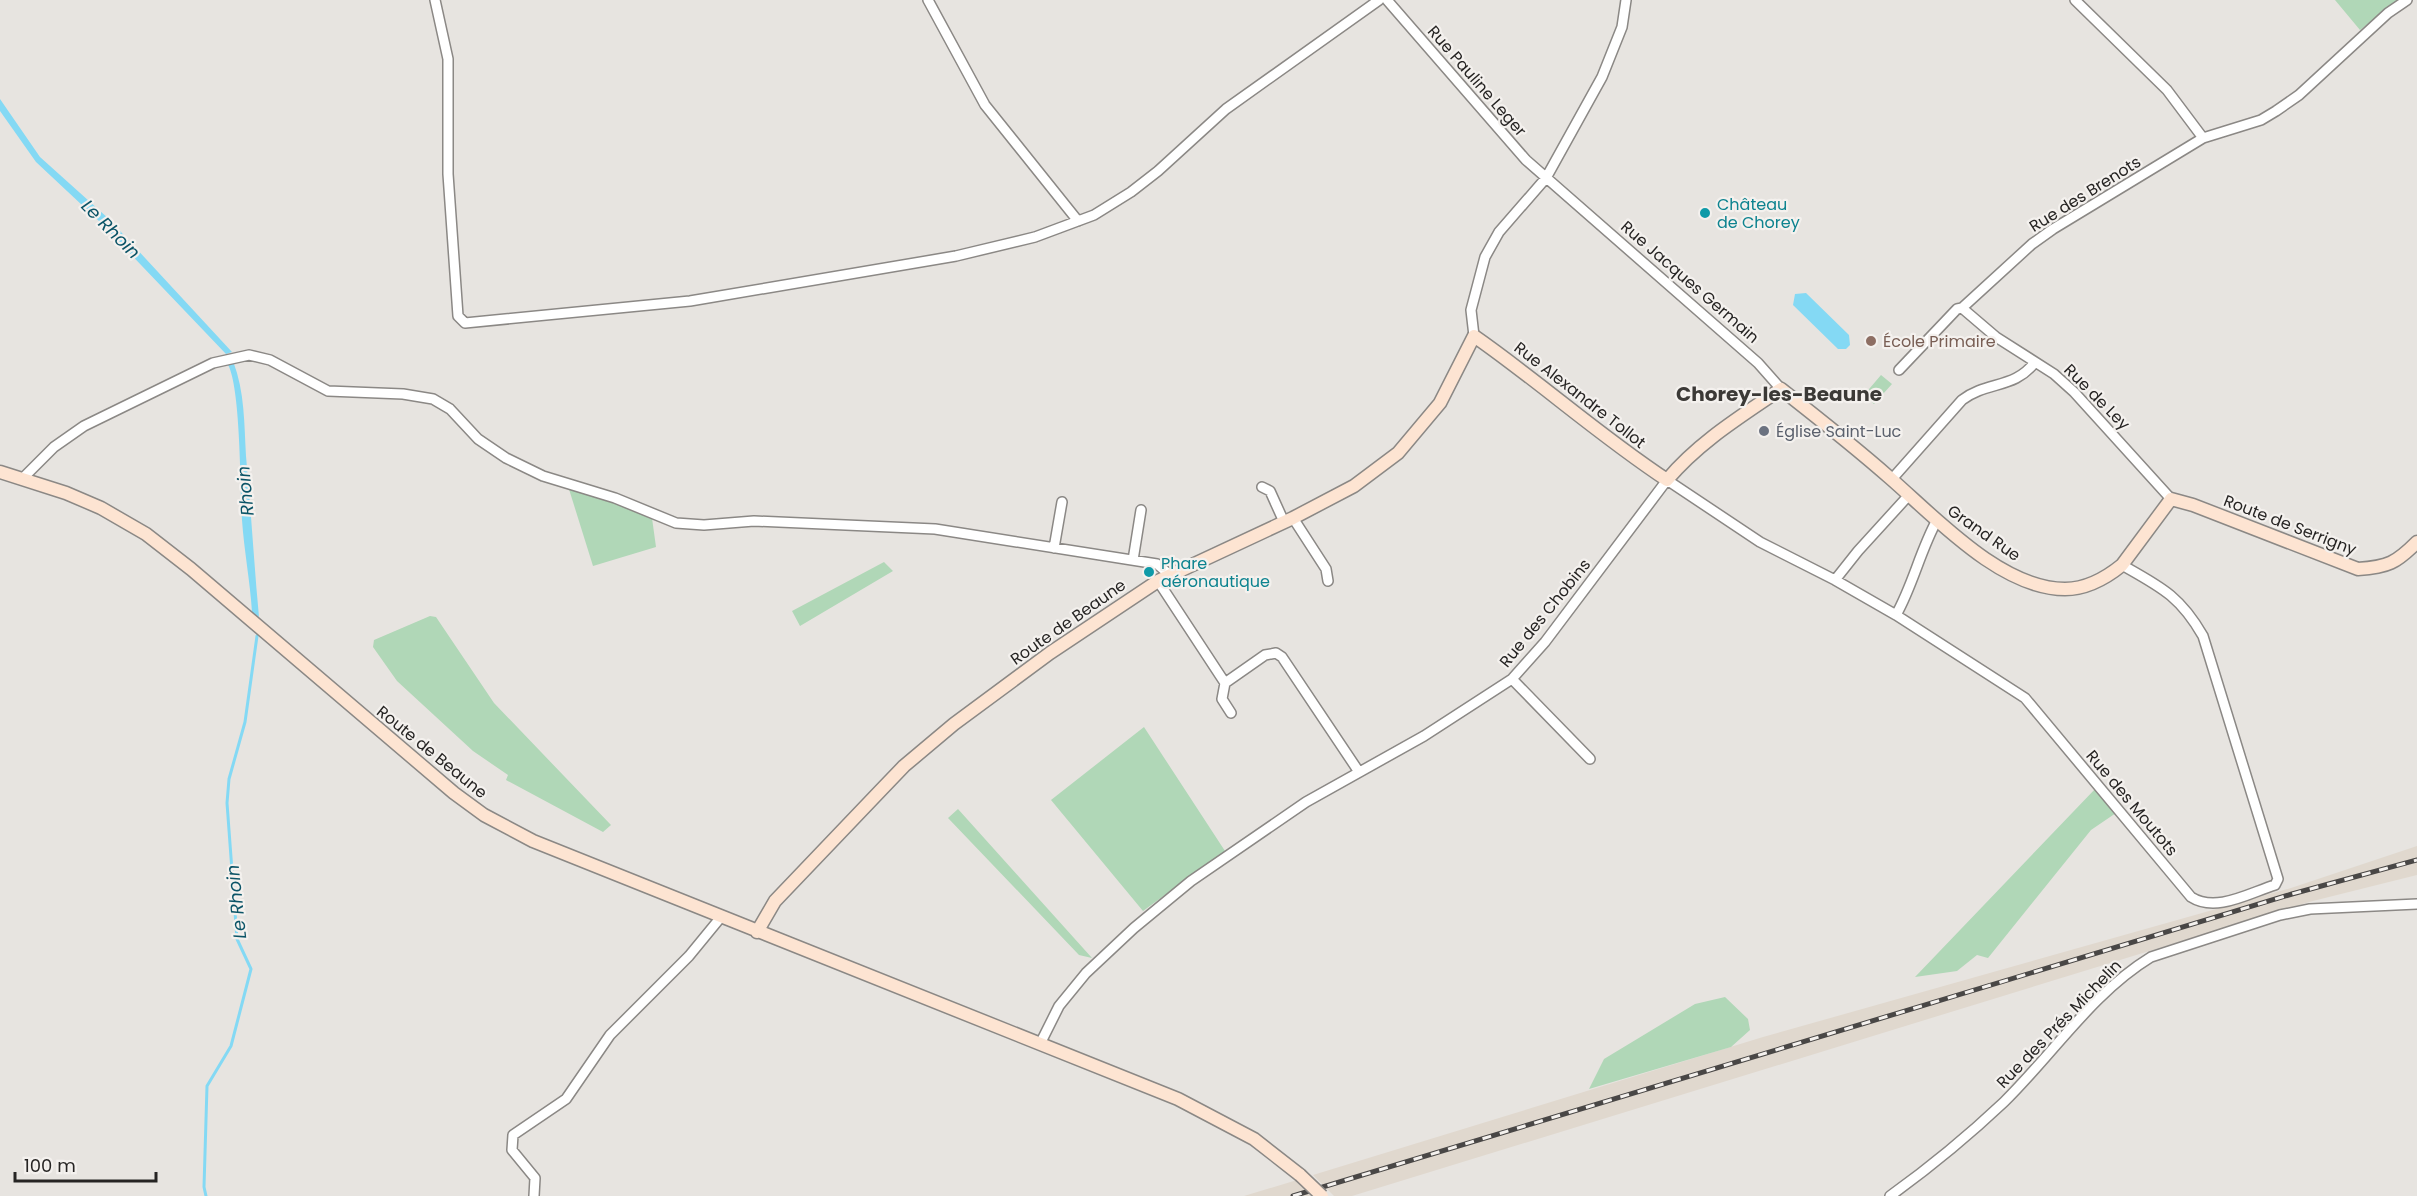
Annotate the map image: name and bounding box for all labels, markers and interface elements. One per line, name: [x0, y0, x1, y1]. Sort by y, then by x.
street label: Rue Pauline Leger: [1422, 21, 1532, 142]
street label: Rue des Brenots: [2025, 150, 2145, 238]
place label: Château de Chorey: [1717, 193, 1800, 234]
water label: Le Rhoin: [76, 194, 146, 264]
marker: Château de Chorey: [1698, 206, 1712, 220]
street label: Rue Jacques Germain: [1616, 215, 1764, 349]
place label: École Primaire: [1883, 330, 1996, 353]
marker: École Primaire: [1864, 334, 1878, 348]
street label: Rue Alexandre Tollot: [1509, 336, 1651, 454]
street label: Rue de Ley: [2059, 359, 2135, 435]
district label: Chorey-les-Beaune: [1676, 380, 1882, 408]
place label: Église Saint-Luc: [1776, 420, 1902, 443]
marker: Église Saint-Luc: [1757, 424, 1771, 438]
water label: Rhoin: [230, 465, 260, 517]
street label: Route de Serrigny: [2220, 489, 2360, 561]
street label: Grand Rue: [1943, 499, 2025, 567]
place label: Phare aéronautique: [1161, 552, 1270, 593]
street label: Rue des Chobins: [1494, 554, 1596, 672]
marker: Phare aéronautique: [1142, 565, 1156, 579]
street label: Route de Beaune: [1006, 573, 1130, 670]
street label: Route de Beaune: [372, 700, 492, 804]
street label: Rue des Moutots: [2081, 745, 2183, 861]
water label: Le Rhoin: [220, 864, 252, 940]
street label: Rue des Prés Michelin: [1991, 955, 2127, 1093]
scale bar: [15, 1145, 156, 1183]
text: 100 m: [24, 1153, 76, 1178]

